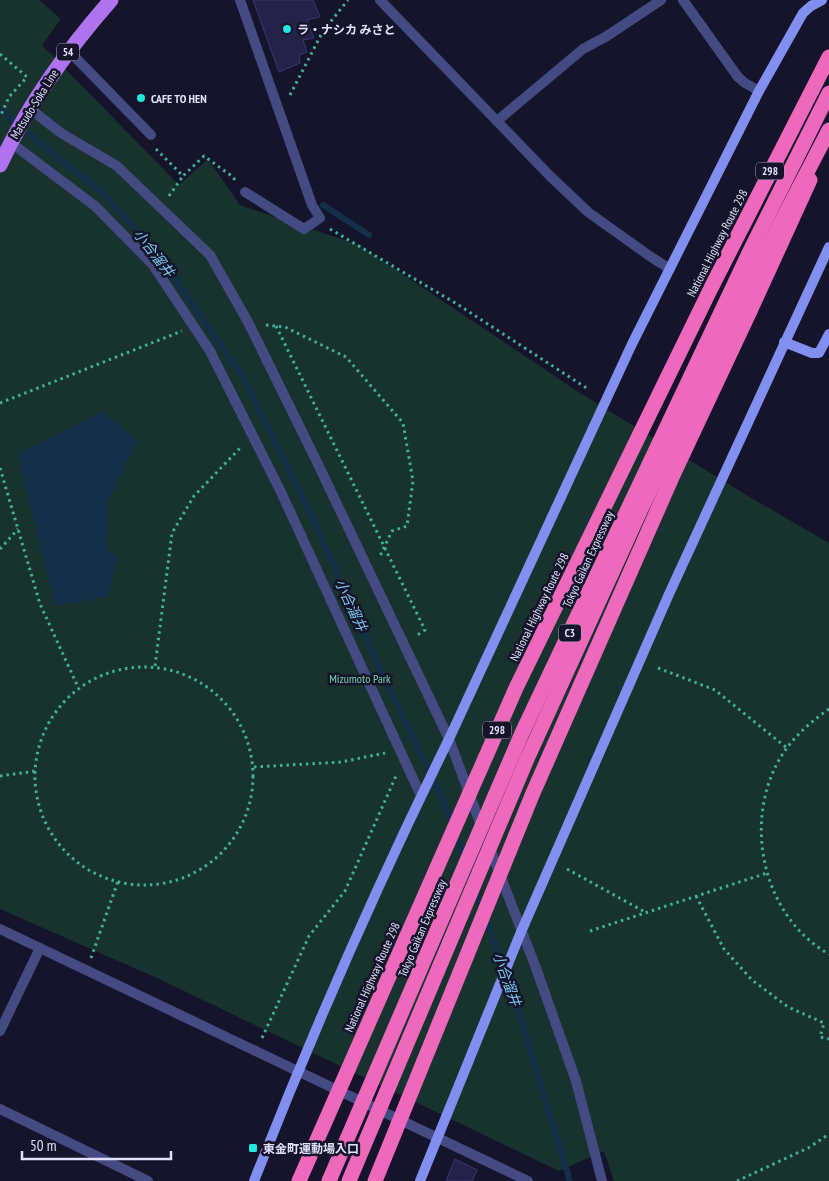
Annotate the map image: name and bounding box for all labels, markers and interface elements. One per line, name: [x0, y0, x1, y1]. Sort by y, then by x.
place label: ラ・ナシカ みさと: [297, 22, 395, 37]
marker: ラ・ナシカ みさと: [281, 23, 293, 35]
road number: 54: [57, 44, 79, 61]
street label: Matsudo-Soka Line: [7, 66, 61, 141]
place label: CAFE TO HEN: [151, 91, 207, 106]
marker: CAFE TO HEN: [135, 92, 147, 104]
road number: 298: [756, 162, 784, 180]
street label: National Highway Route 298: [683, 187, 751, 299]
water label: 小合溜井: [130, 225, 180, 282]
street label: Tokyo Gaikan Expressway: [559, 508, 617, 610]
street label: National Highway Route 298: [506, 550, 572, 664]
water label: 小合溜井: [331, 576, 372, 636]
road number: C3: [559, 624, 581, 641]
park label: Mizumoto Park: [329, 671, 391, 686]
road number: 298: [483, 722, 511, 738]
street label: Tokyo Gaikan Expressway: [395, 876, 450, 979]
street label: National Highway Route 298: [341, 920, 403, 1034]
water label: 小合溜井: [489, 950, 526, 1010]
scale bar: [22, 1128, 171, 1160]
text: 50 m: [30, 1136, 56, 1155]
place label: 東金町運動場入口: [263, 1141, 359, 1156]
marker: 東金町運動場入口: [247, 1142, 259, 1154]

